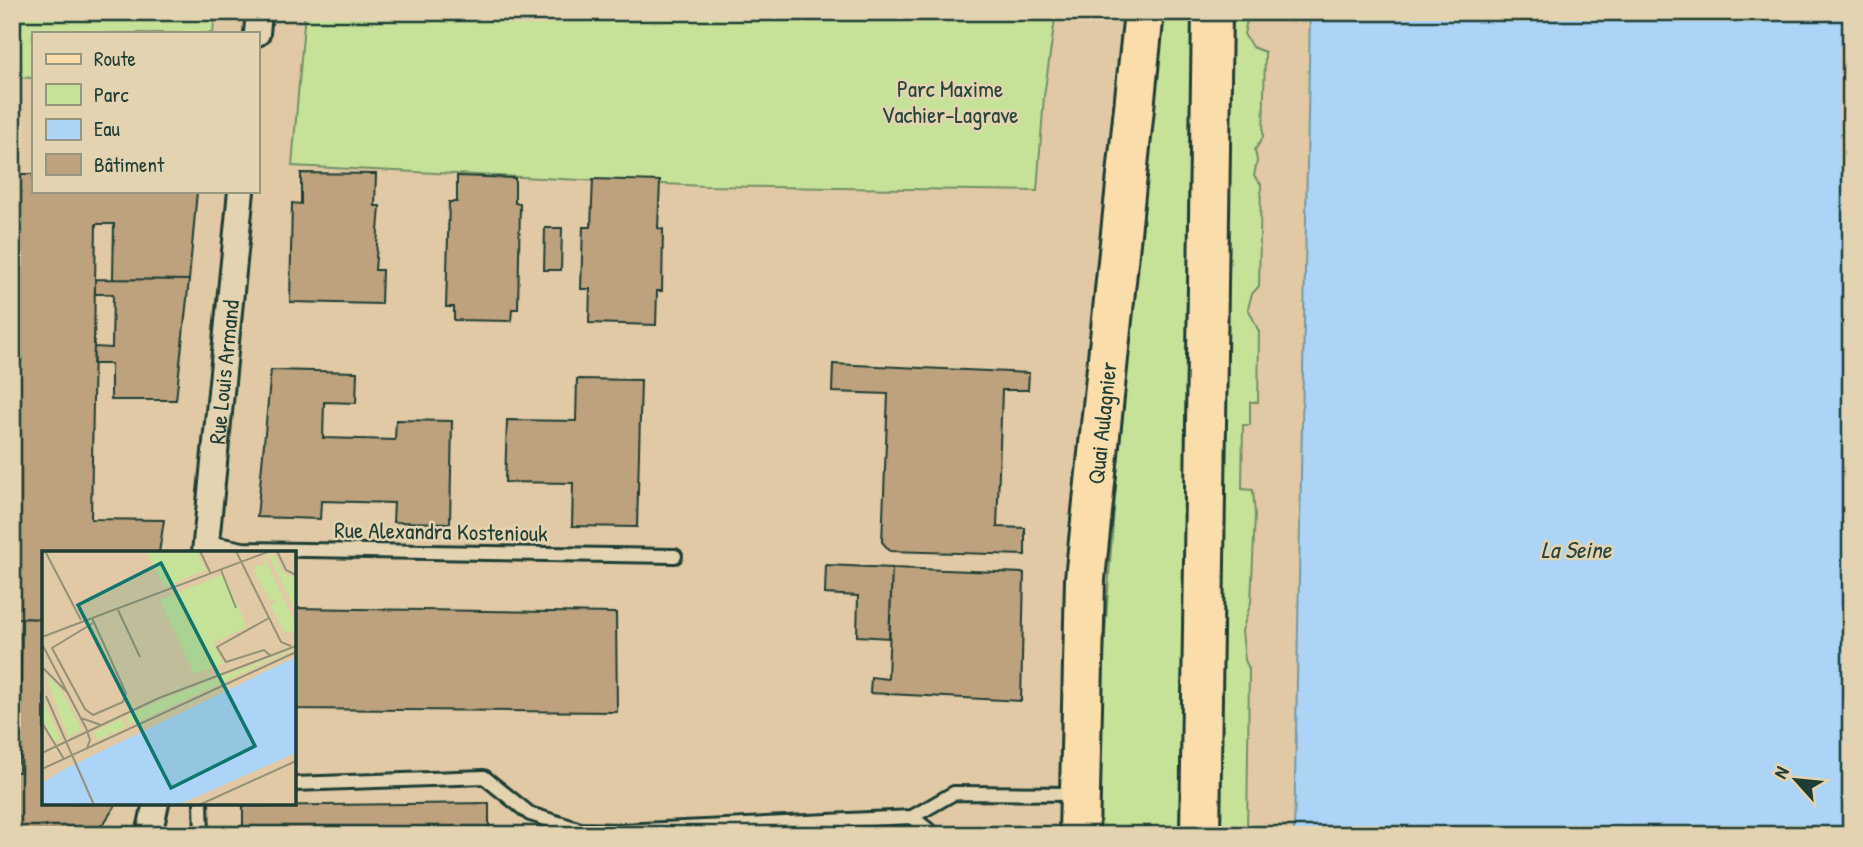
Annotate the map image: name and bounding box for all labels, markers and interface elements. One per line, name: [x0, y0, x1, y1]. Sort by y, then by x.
legend: [32, 32, 259, 192]
text: Route: [94, 44, 136, 73]
park label: Parc Maxime Vachier-Lagrave: [881, 73, 1019, 130]
text: Parc: [94, 80, 129, 109]
text: Eau: [94, 114, 121, 143]
text: Bâtiment: [94, 150, 165, 179]
street label: Rue Louis Armand: [200, 298, 246, 445]
street label: Quai Aulagnier: [1079, 360, 1123, 486]
street label: Rue Alexandra Kosteniouk: [334, 514, 548, 548]
water label: La Seine: [1541, 533, 1613, 565]
inset map: [42, 551, 296, 805]
north arrow: [1762, 746, 1832, 816]
text: N: [1767, 762, 1795, 783]

